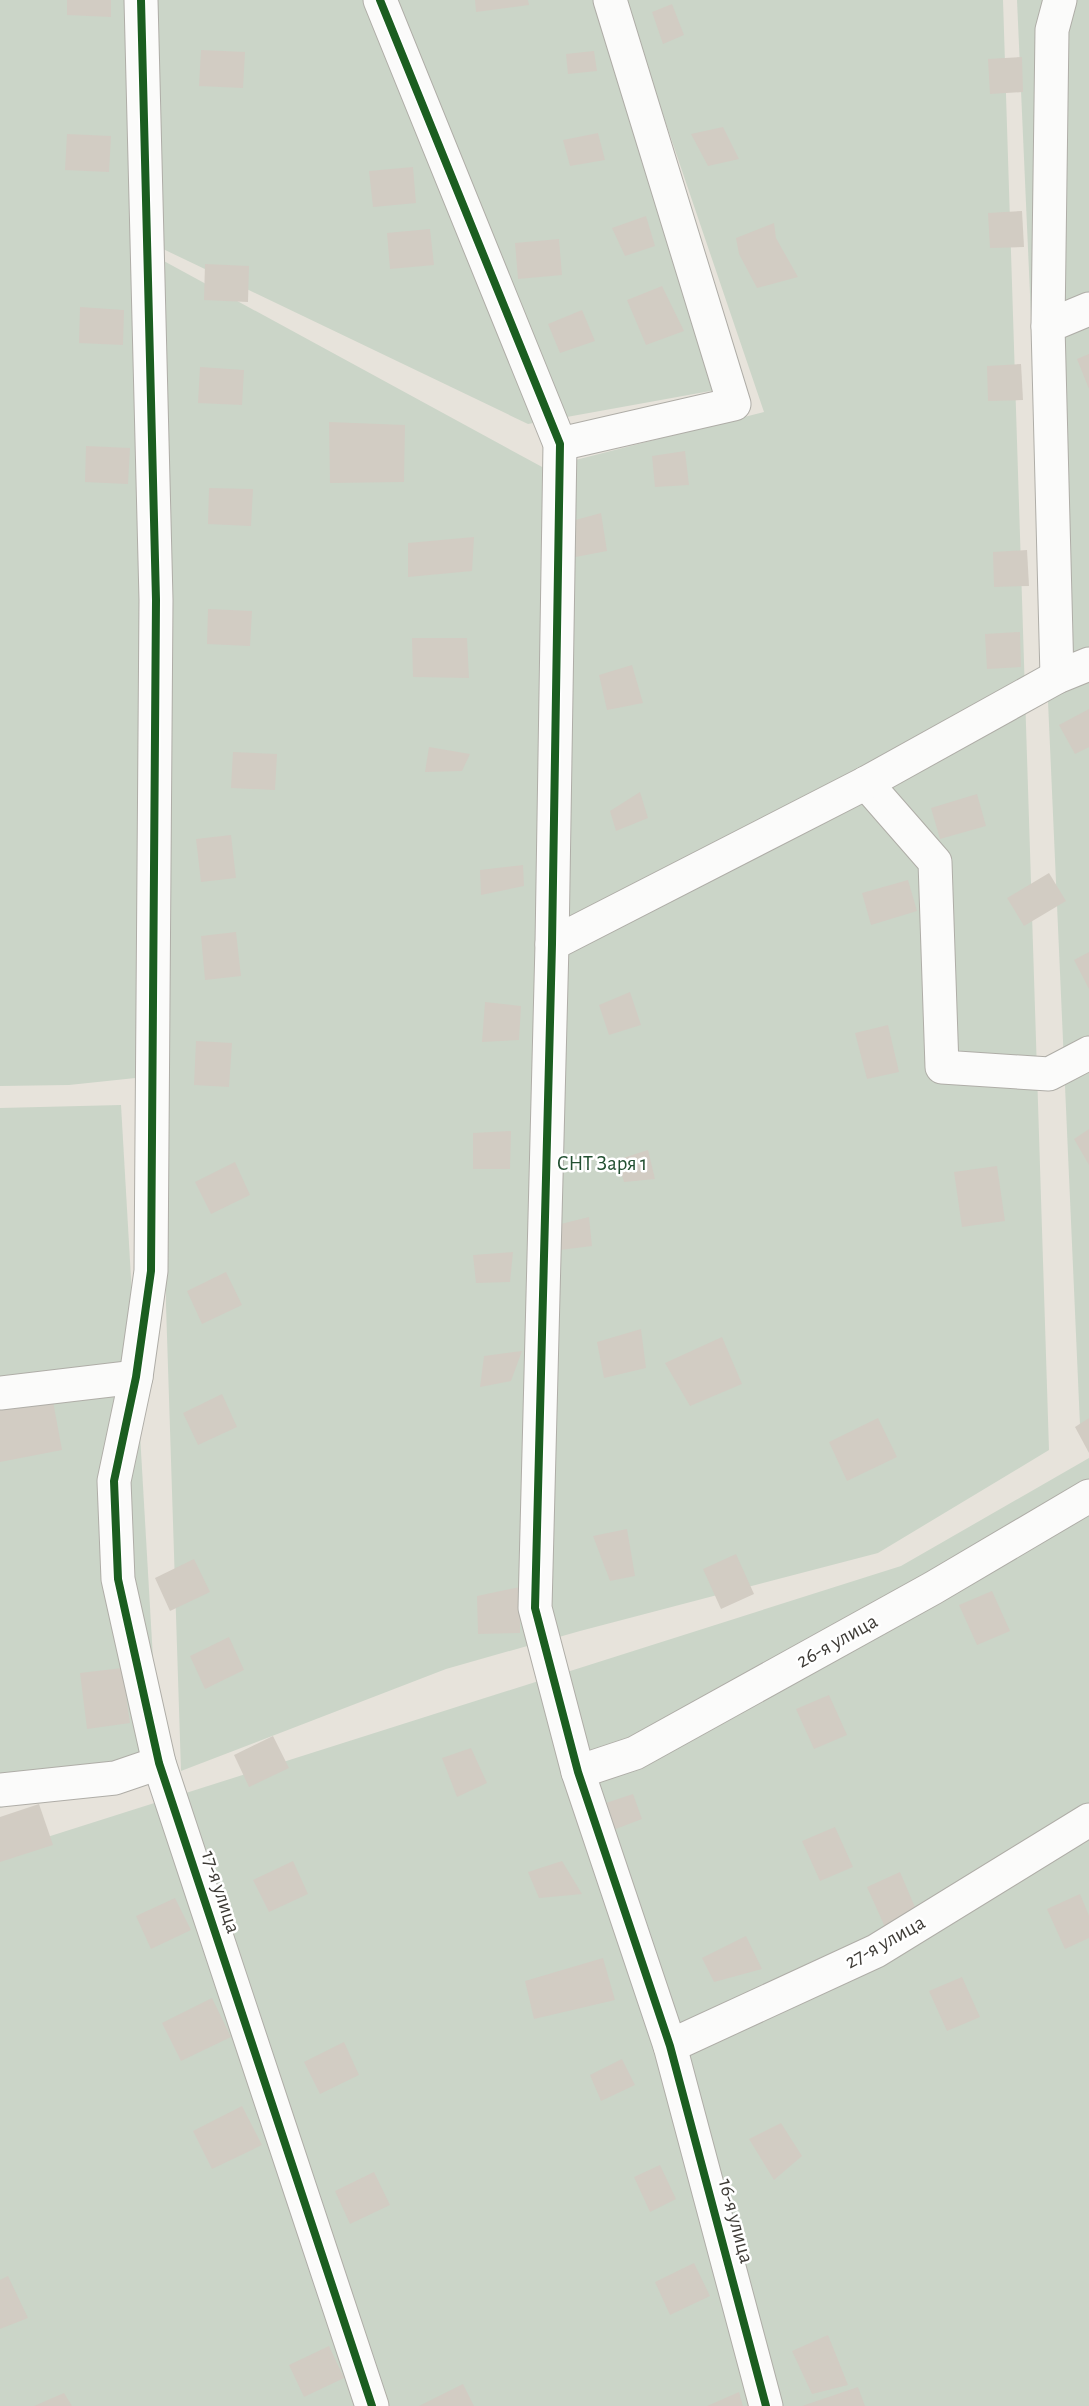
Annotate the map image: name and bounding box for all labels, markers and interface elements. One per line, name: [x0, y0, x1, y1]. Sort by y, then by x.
park label: СНТ Заря 1: [557, 1153, 647, 1174]
street label: 26-я улица: [793, 1610, 881, 1672]
street label: 17-я улица: [198, 1848, 244, 1936]
street label: 27-я улица: [842, 1911, 929, 1972]
street label: 16-я улица: [715, 2176, 757, 2266]

